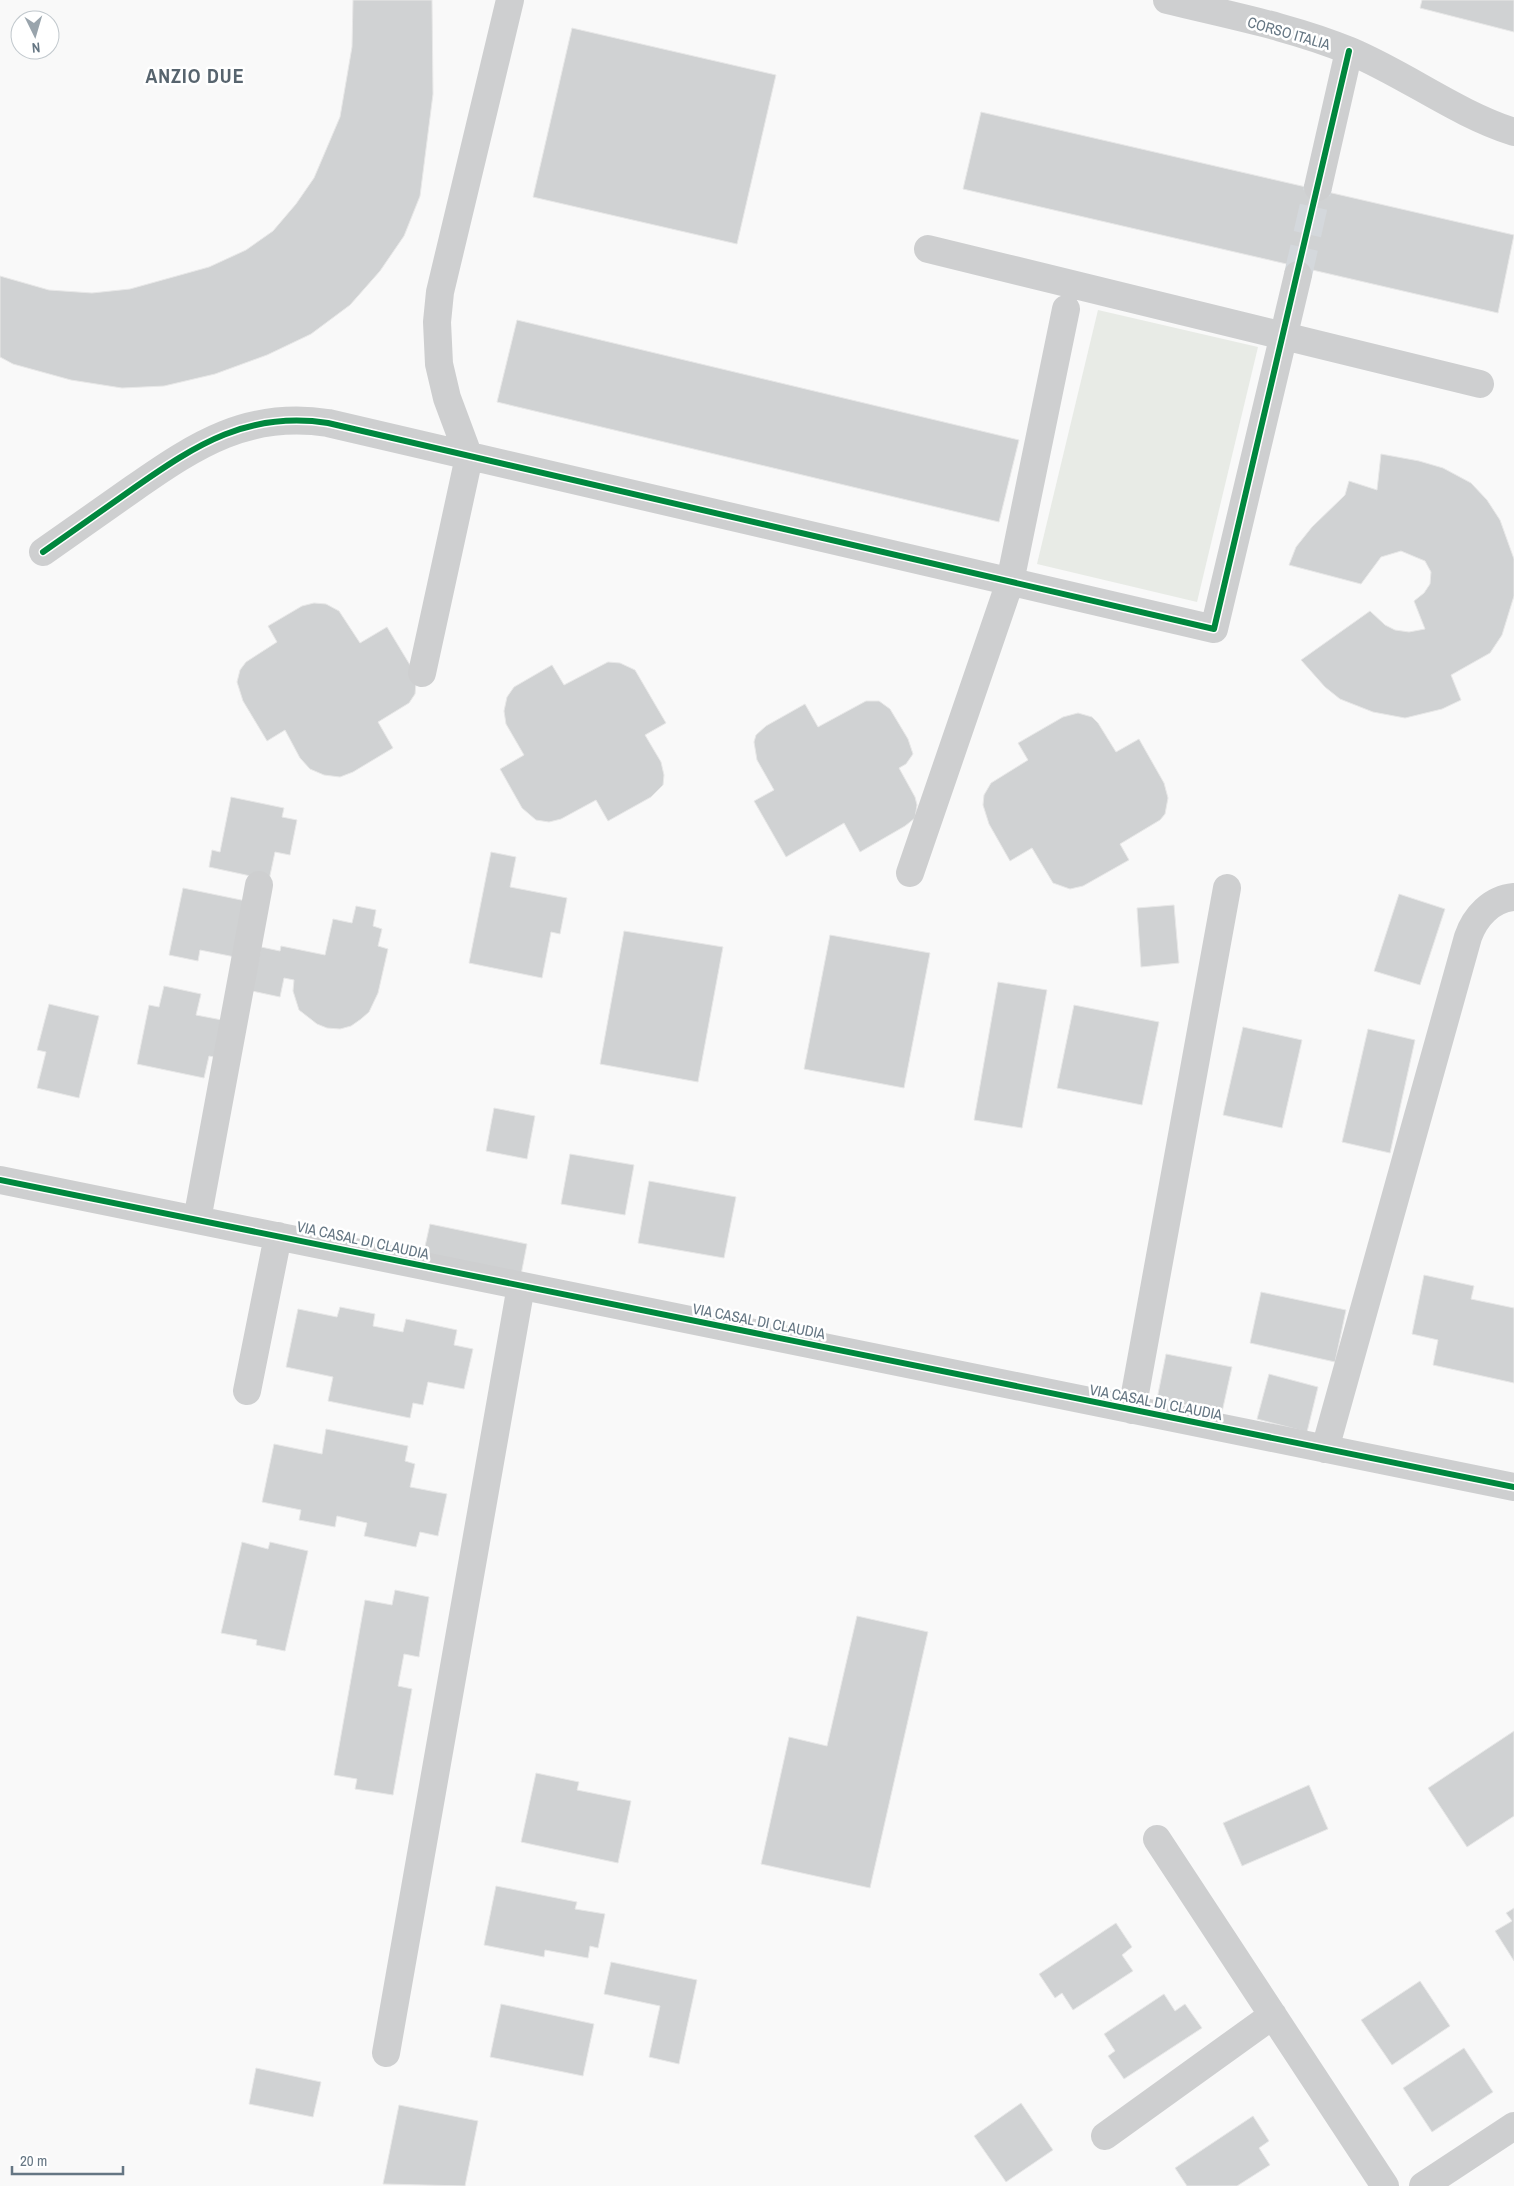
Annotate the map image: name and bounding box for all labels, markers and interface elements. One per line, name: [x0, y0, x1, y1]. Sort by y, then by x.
north arrow: [10, 10, 60, 60]
street label: CORSO ITALIA: [1245, 11, 1334, 55]
text: N: [31, 39, 41, 57]
district label: ANZIO DUE: [145, 62, 245, 89]
street label: VIA CASAL DI CLAUDIA: [295, 1216, 432, 1264]
street label: VIA CASAL DI CLAUDIA: [691, 1298, 828, 1344]
street label: VIA CASAL DI CLAUDIA: [1088, 1379, 1225, 1425]
scale bar: [12, 2144, 124, 2176]
text: 20 m: [20, 2150, 47, 2171]

